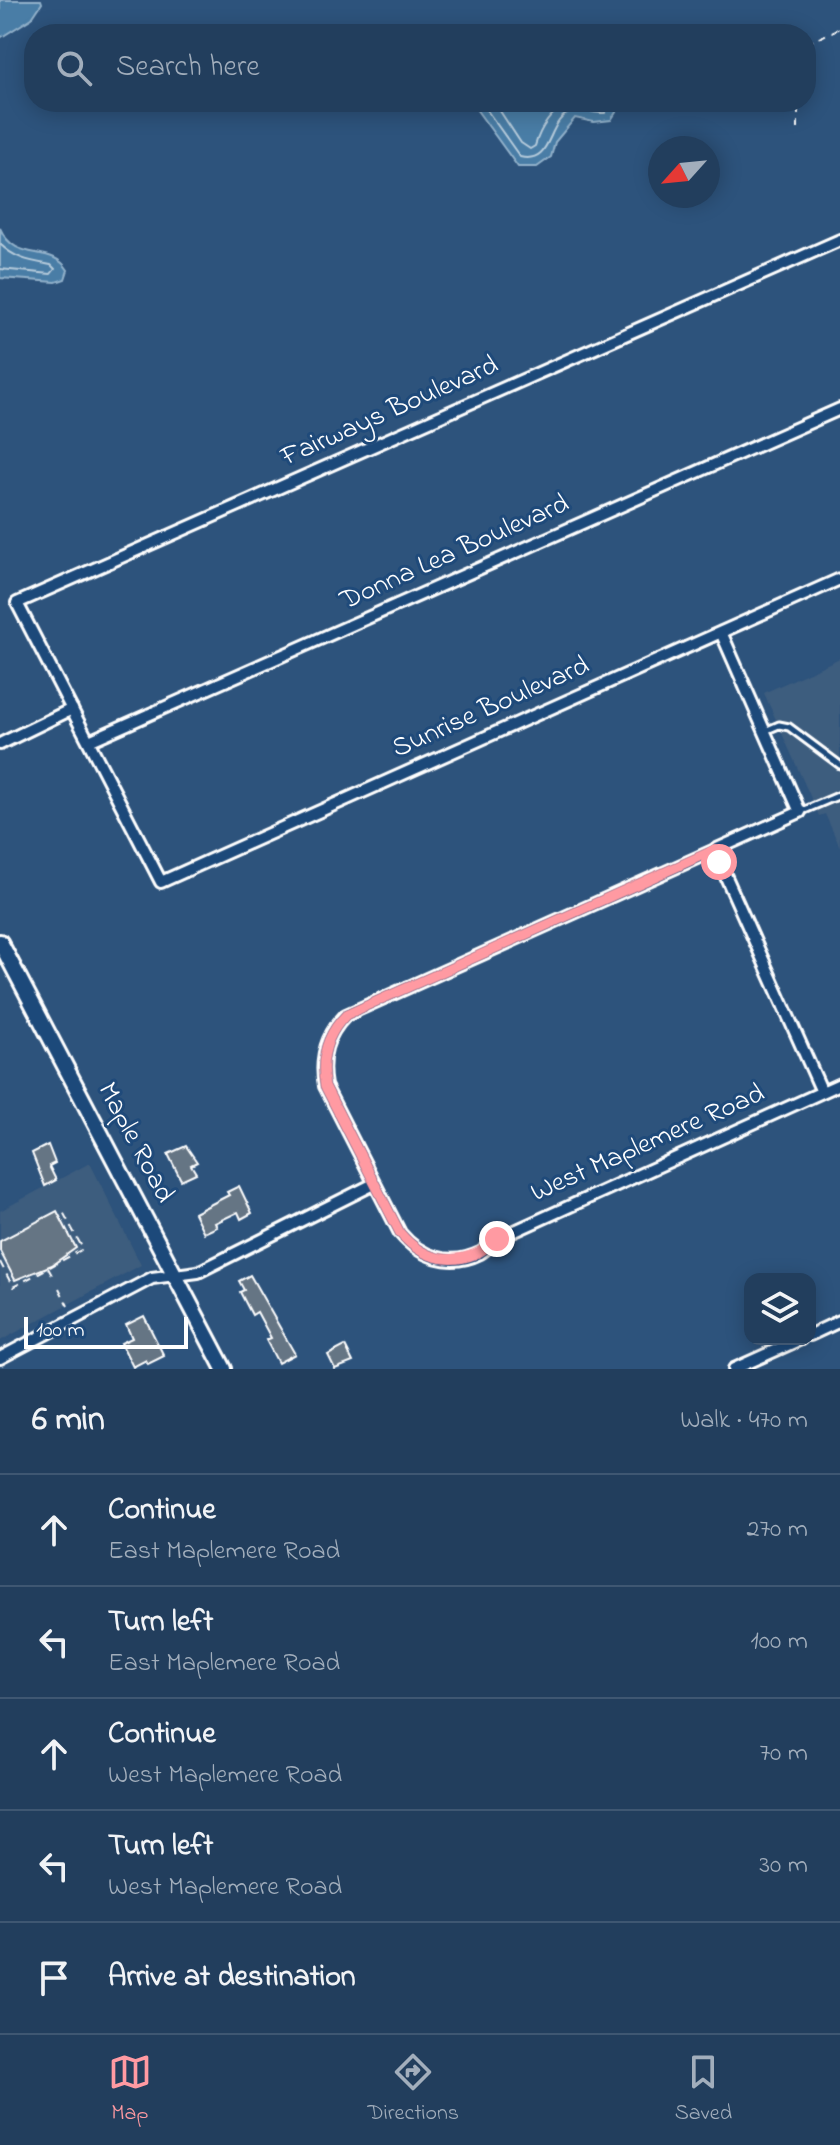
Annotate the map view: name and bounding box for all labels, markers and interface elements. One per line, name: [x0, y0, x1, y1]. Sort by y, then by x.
search box: [24, 24, 816, 112]
icon: search: [52, 46, 96, 90]
text: Search here: [116, 46, 260, 90]
north arrow: [648, 136, 720, 208]
street label: Fairways Boulevard: [274, 346, 506, 479]
street label: Donna Lea Boulevard: [333, 484, 576, 622]
street label: Sunrise Boulevard: [386, 646, 596, 770]
route start: [701, 844, 737, 880]
street label: West Maplemere Road: [525, 1074, 772, 1214]
street label: Maple Road: [86, 1075, 184, 1211]
route end: [479, 1221, 515, 1257]
map controls: [744, 1273, 816, 1345]
button: layers: [744, 1273, 816, 1345]
scale bar: [24, 1313, 188, 1349]
text: 100 m: [36, 1315, 85, 1347]
text: 6 min: [32, 1396, 105, 1446]
text: Walk · 470 m: [680, 1402, 808, 1440]
text: Continue: [108, 1489, 216, 1533]
icon: ahead: [32, 1508, 76, 1552]
text: 270 m: [746, 1511, 808, 1549]
text: East Maplemere Road: [108, 1533, 340, 1571]
text: Turn left: [108, 1601, 213, 1645]
icon: left: [32, 1620, 76, 1664]
text: 100 m: [751, 1623, 808, 1661]
text: East Maplemere Road: [108, 1645, 340, 1683]
text: Continue: [108, 1713, 216, 1757]
icon: ahead: [32, 1732, 76, 1776]
text: 70 m: [759, 1735, 808, 1773]
text: West Maplemere Road: [108, 1757, 342, 1795]
text: Turn left: [108, 1825, 213, 1869]
icon: left: [32, 1844, 76, 1888]
text: 30 m: [759, 1847, 808, 1885]
text: West Maplemere Road: [108, 1869, 342, 1907]
icon: arrive: [32, 1956, 76, 2000]
text: Arrive at destination: [108, 1956, 356, 2000]
tab: Map: [108, 2050, 152, 2130]
tab: Directions: [368, 2050, 459, 2130]
tab: Saved: [675, 2050, 732, 2130]

